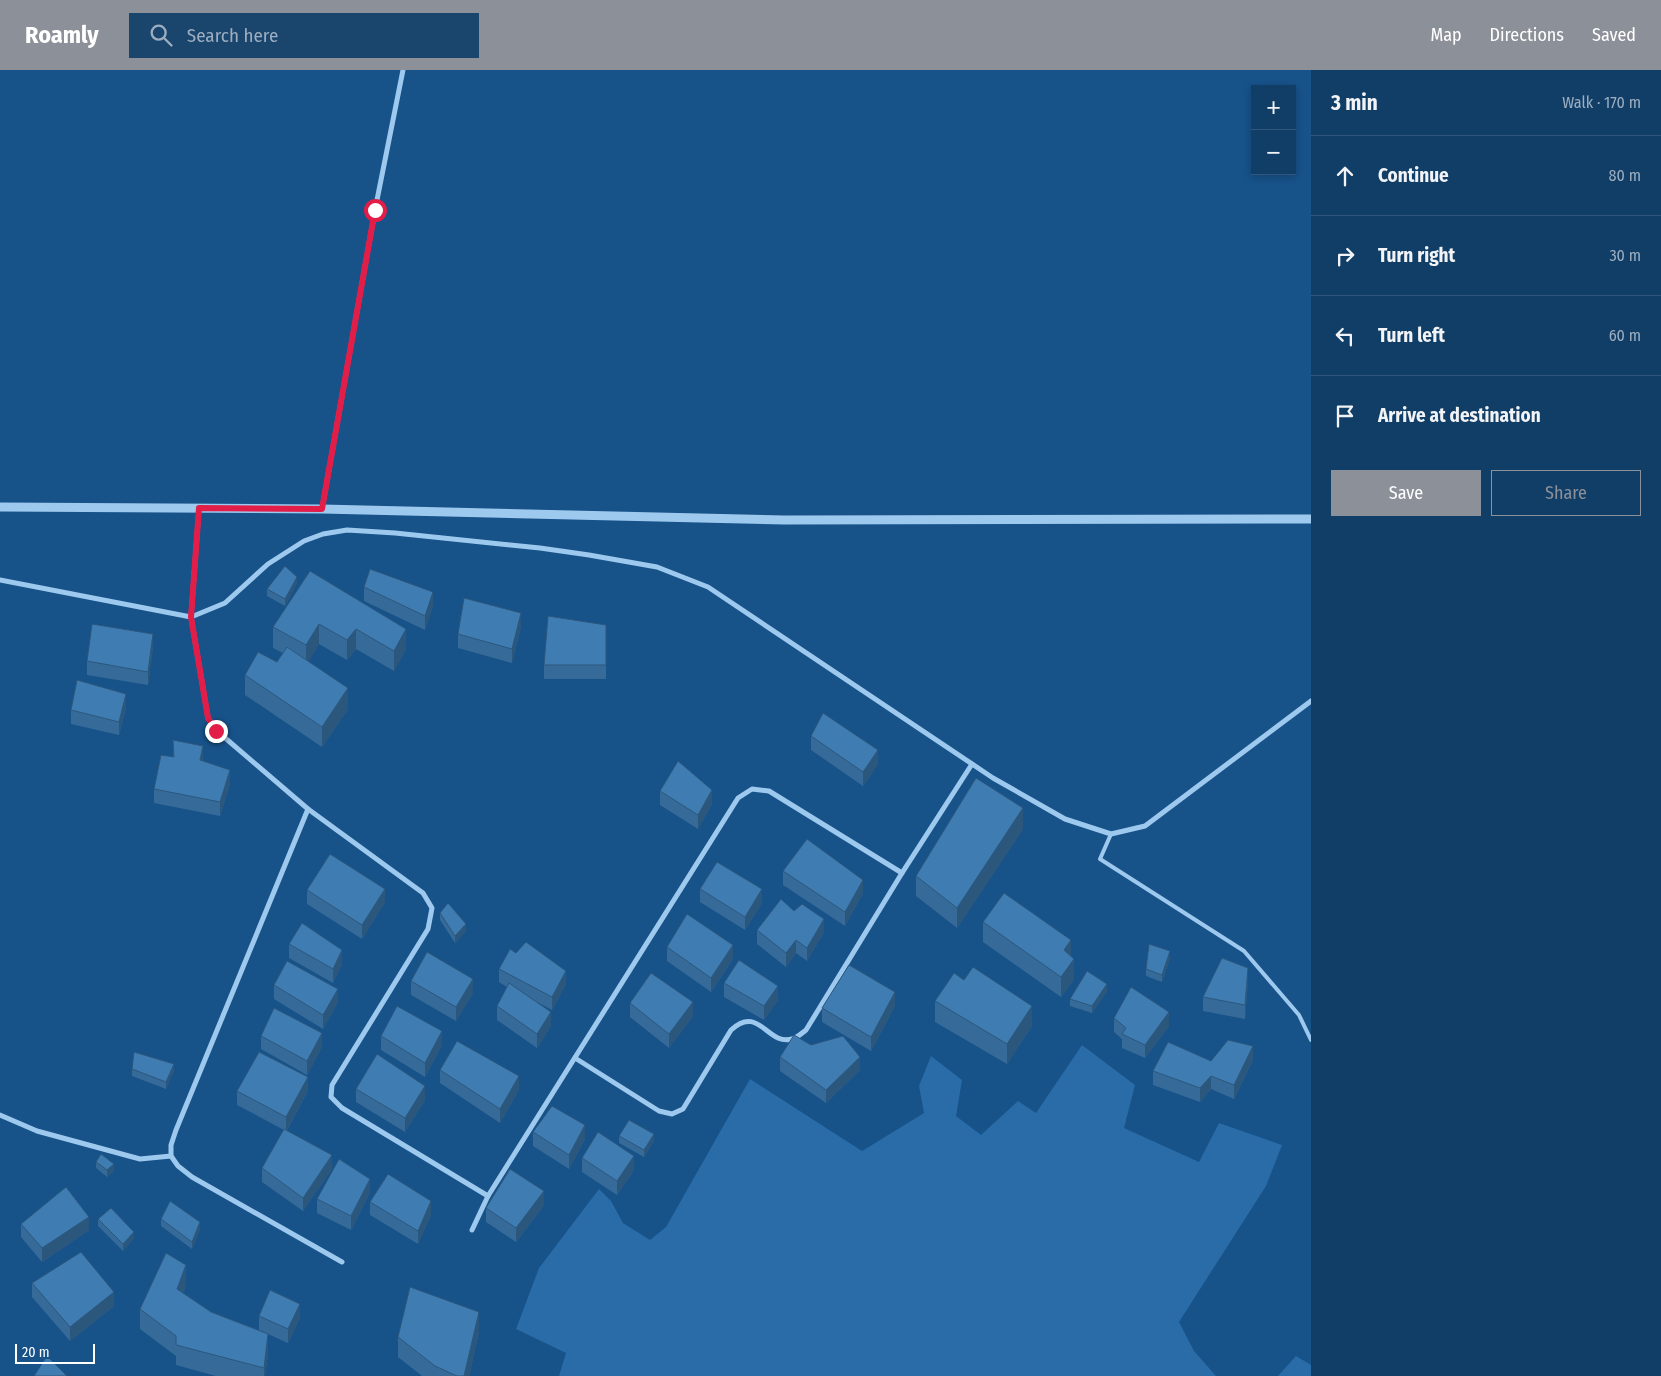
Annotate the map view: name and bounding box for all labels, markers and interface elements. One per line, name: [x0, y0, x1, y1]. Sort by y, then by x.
search box: [129, 13, 479, 58]
text: Roamly: [25, 21, 99, 49]
icon: search: [147, 21, 175, 49]
text: Search here: [187, 24, 278, 47]
text: Map: [1430, 24, 1462, 46]
text: Directions: [1490, 24, 1564, 46]
text: Saved: [1592, 24, 1636, 46]
map controls: [1251, 85, 1296, 175]
button: +: [1251, 85, 1296, 130]
text: 3 min: [1331, 90, 1378, 116]
text: Walk · 170 m: [1562, 93, 1641, 112]
button: −: [1251, 130, 1296, 175]
icon: ahead: [1331, 162, 1359, 190]
text: Continue: [1378, 164, 1449, 187]
text: 80 m: [1609, 166, 1641, 185]
route start: [364, 199, 387, 222]
icon: right: [1331, 242, 1359, 270]
text: Turn right: [1378, 244, 1455, 267]
text: 30 m: [1609, 246, 1641, 265]
icon: left: [1331, 322, 1359, 350]
text: Turn left: [1378, 324, 1445, 347]
text: 60 m: [1609, 326, 1641, 345]
icon: arrive: [1331, 402, 1359, 430]
text: Arrive at destination: [1378, 404, 1541, 427]
button: Save: [1331, 470, 1481, 516]
button: Share: [1491, 470, 1641, 516]
route end: [205, 720, 228, 743]
scale bar: [15, 1341, 95, 1364]
text: 20 m: [22, 1344, 50, 1361]

